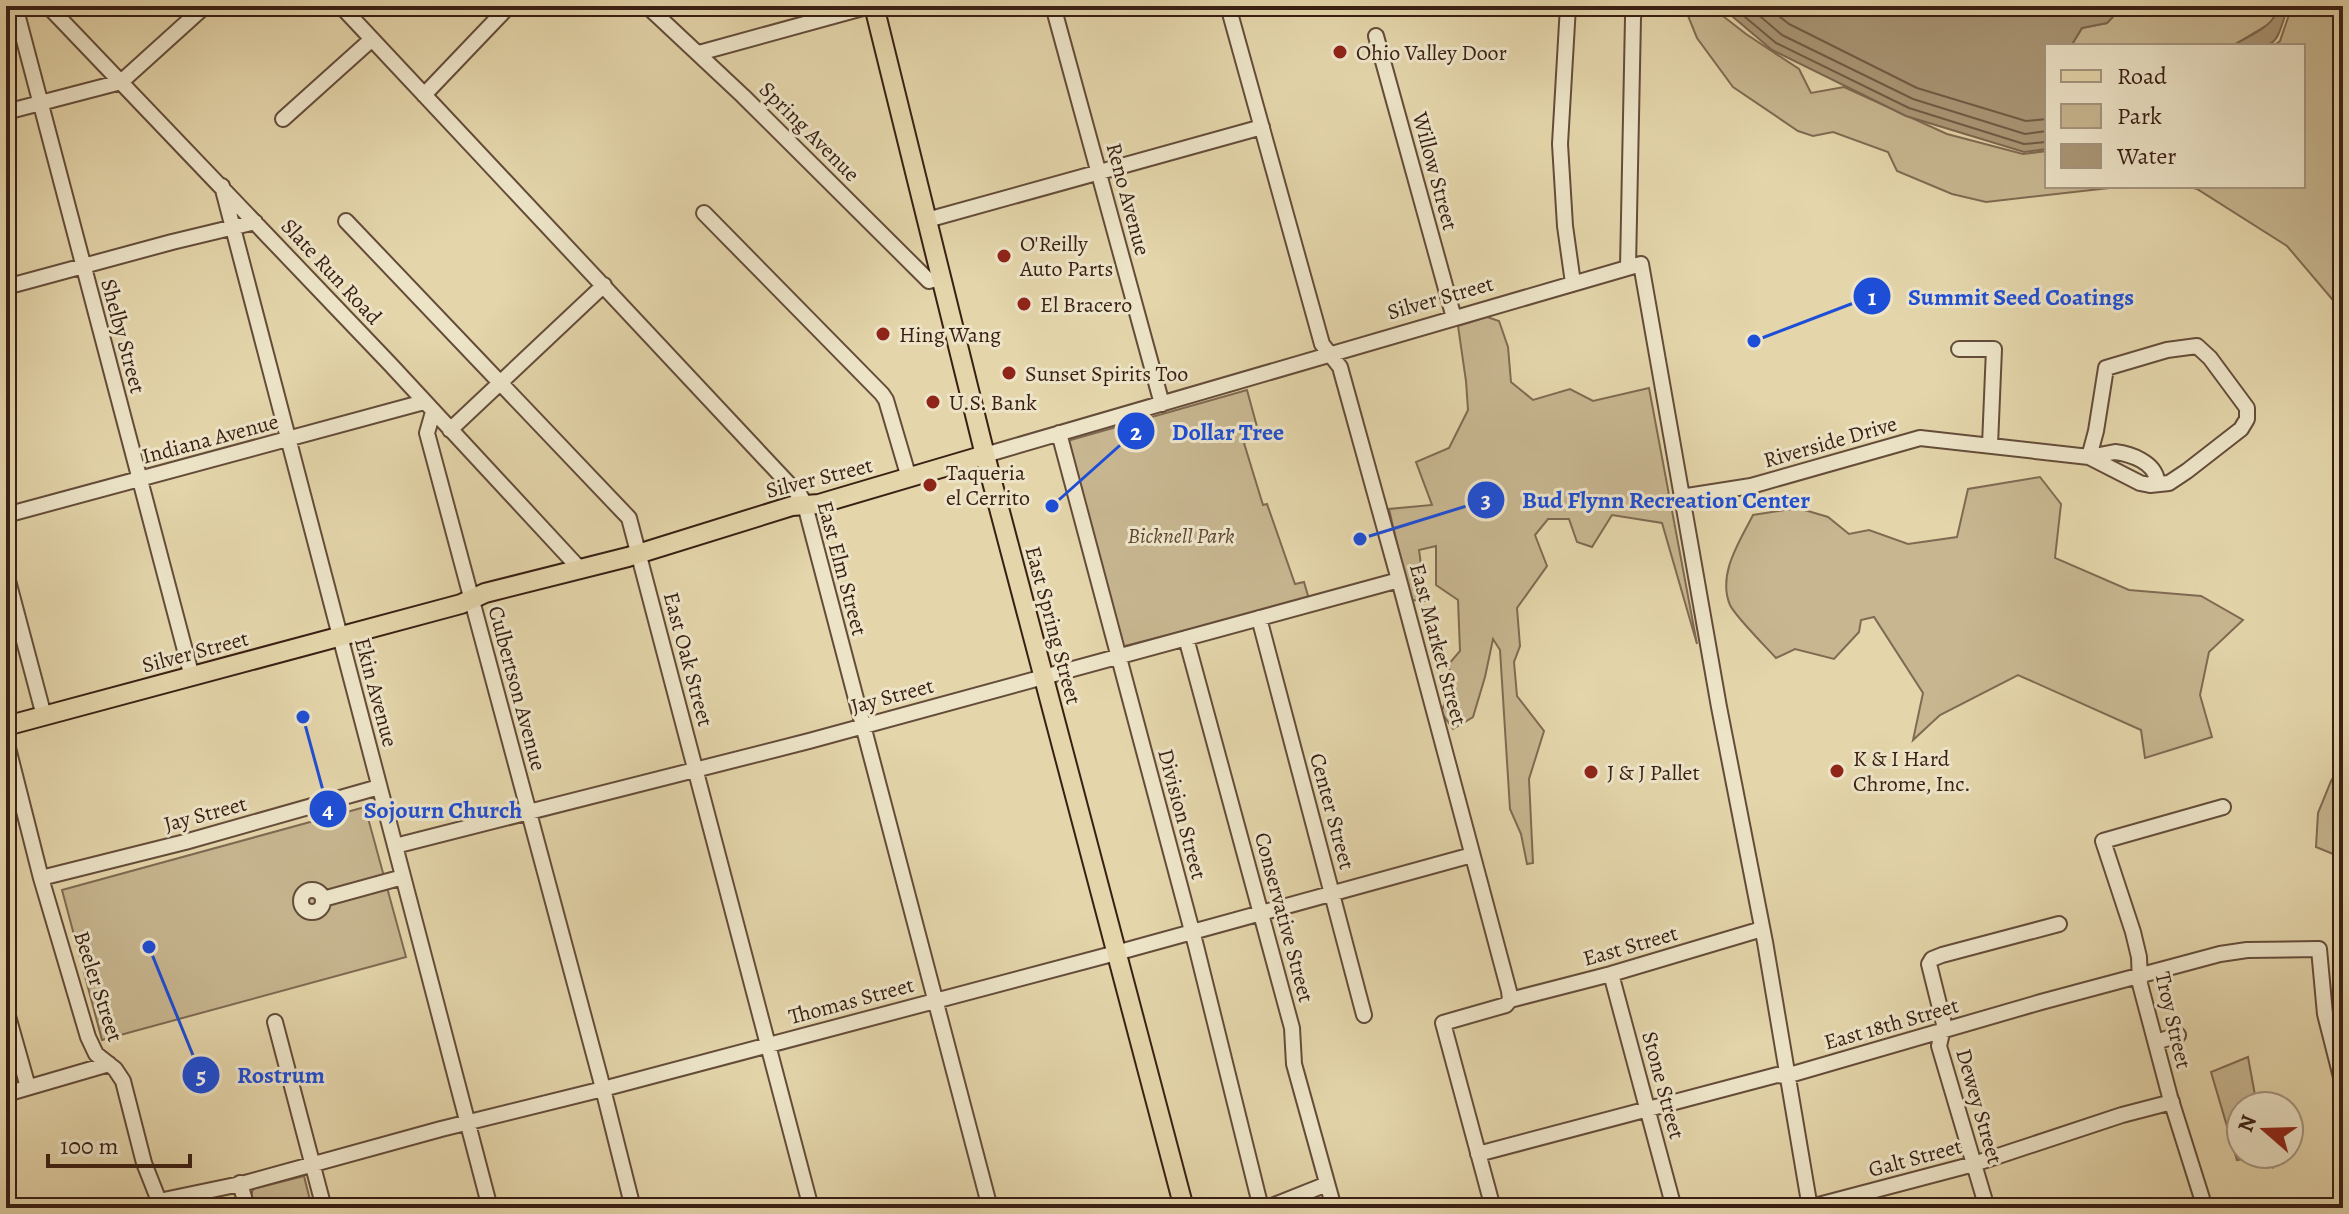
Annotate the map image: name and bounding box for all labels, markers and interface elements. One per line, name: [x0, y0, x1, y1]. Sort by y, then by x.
place label: Ohio Valley Door: [1356, 38, 1507, 68]
marker: Ohio Valley Door: [1331, 43, 1349, 61]
legend: [2045, 44, 2305, 188]
text: Road: [2117, 60, 2167, 92]
street label: Spring Avenue: [752, 75, 866, 189]
text: Park: [2117, 100, 2162, 132]
street label: Willow Street: [1405, 108, 1465, 234]
street label: Reno Avenue: [1099, 140, 1157, 259]
text: Water: [2116, 140, 2177, 172]
street label: Slate Run Road: [274, 212, 389, 332]
place label: O'Reilly Auto Parts: [1019, 229, 1113, 284]
marker: O'Reilly Auto Parts: [995, 247, 1013, 265]
street label: Silver Street: [1384, 268, 1497, 327]
callout: Summit Seed Coatings: [1852, 272, 2150, 320]
street label: Shelby Street: [93, 276, 153, 397]
text: 1: [1868, 281, 1877, 313]
text: Summit Seed Coatings: [1908, 281, 2134, 313]
place label: El Bracero: [1040, 290, 1132, 320]
marker: El Bracero: [1015, 295, 1033, 313]
place label: Hing Wang: [899, 320, 1001, 350]
marker: Hing Wang: [874, 325, 892, 343]
place label: Sunset Spirits Too: [1025, 359, 1188, 389]
marker: Sunset Spirits Too: [1000, 364, 1018, 382]
place label: U.S. Bank: [949, 388, 1037, 418]
marker: U.S. Bank: [924, 393, 942, 411]
street label: Indiana Avenue: [139, 406, 282, 472]
callout: Dollar Tree: [1116, 407, 1300, 455]
street label: Riverside Drive: [1760, 409, 1901, 475]
text: 2: [1130, 416, 1142, 448]
text: Dollar Tree: [1172, 416, 1284, 448]
street label: Silver Street: [763, 450, 876, 506]
place label: Taqueria el Cerrito: [946, 458, 1030, 513]
marker: Taqueria el Cerrito: [921, 476, 939, 494]
callout: Bud Flynn Recreation Center: [1466, 476, 1826, 524]
text: 3: [1481, 484, 1491, 516]
text: Bud Flynn Recreation Center: [1522, 484, 1810, 516]
street label: East Elm Street: [810, 498, 874, 639]
park label: Bicknell Park: [1127, 521, 1235, 551]
street label: East Spring Street: [1017, 543, 1089, 708]
street label: East Market Street: [1402, 560, 1474, 729]
street label: East Oak Street: [656, 589, 720, 730]
street label: Culbertson Avenue: [481, 603, 553, 774]
street label: Silver Street: [139, 623, 252, 681]
street label: Ekin Avenue: [347, 634, 405, 750]
street label: Jay Street: [847, 671, 937, 721]
place label: K & I Hard Chrome, Inc.: [1853, 744, 1971, 799]
street label: Division Street: [1150, 746, 1214, 883]
street label: Center Street: [1302, 750, 1362, 873]
place label: J & J Pallet: [1607, 758, 1700, 788]
marker: K & I Hard Chrome, Inc.: [1828, 762, 1846, 780]
marker: J & J Pallet: [1582, 763, 1600, 781]
callout: Sojourn Church: [308, 785, 538, 833]
street label: Jay Street: [160, 789, 250, 839]
text: 4: [322, 794, 334, 826]
text: Sojourn Church: [364, 794, 522, 826]
street label: Conservative Street: [1247, 829, 1321, 1006]
street label: East Street: [1579, 918, 1681, 974]
street label: Beeler Street: [66, 927, 130, 1046]
street label: Troy Street: [2147, 969, 2199, 1072]
street label: Thomas Street: [785, 970, 917, 1032]
street label: East 18th Street: [1820, 990, 1962, 1058]
street label: Stone Street: [1634, 1028, 1692, 1142]
street label: Dewey Street: [1948, 1045, 2010, 1167]
callout: Rostrum: [181, 1051, 341, 1099]
text: 5: [196, 1059, 206, 1091]
text: Rostrum: [237, 1059, 325, 1091]
north arrow: [2225, 1090, 2305, 1170]
text: N: [2230, 1111, 2264, 1136]
scale bar: [48, 1118, 190, 1168]
text: 100 m: [60, 1130, 119, 1162]
street label: Galt Street: [1865, 1131, 1965, 1185]

